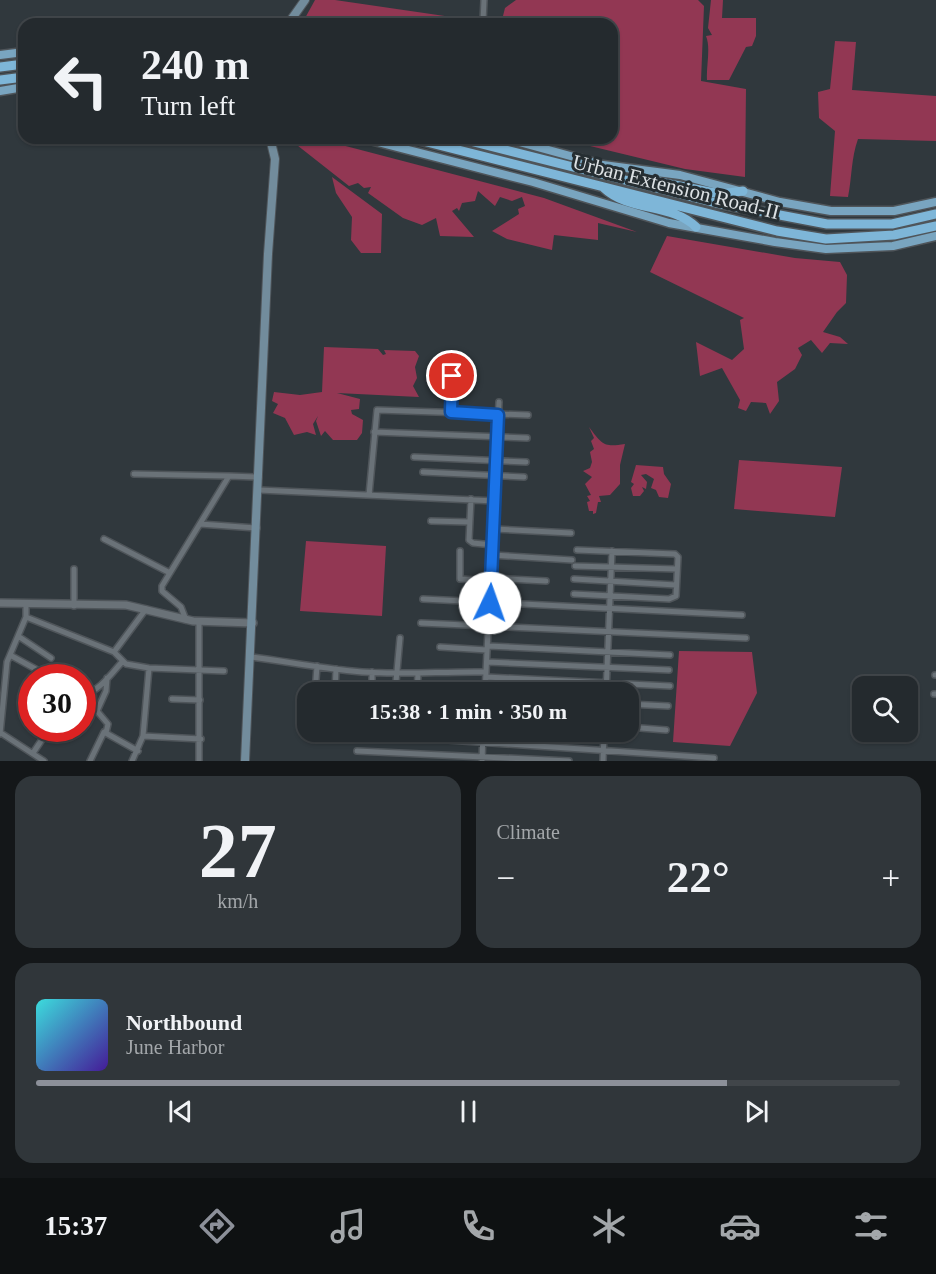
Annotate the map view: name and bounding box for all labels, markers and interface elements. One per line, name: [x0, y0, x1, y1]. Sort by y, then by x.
icon: left: [42, 42, 120, 120]
text: 240 m: [141, 42, 250, 88]
text: Turn left: [141, 91, 235, 121]
street label: Urban Extension Road-II: [570, 150, 782, 224]
pin: [426, 350, 477, 401]
icon: arrive: [435, 359, 468, 392]
position arrow: [458, 571, 522, 635]
speed limit sign: 30: [18, 664, 96, 742]
map controls: [852, 676, 918, 742]
button: search: [852, 676, 918, 742]
text: 15:38 · 1 min · 350 m: [369, 699, 567, 724]
text: 27: [199, 807, 277, 894]
text: Climate: [497, 821, 560, 843]
text: 22°: [667, 852, 730, 902]
text: −: [497, 860, 515, 896]
text: +: [881, 860, 900, 896]
text: km/h: [217, 890, 258, 912]
text: Northbound: [126, 1010, 242, 1035]
text: June Harbor: [126, 1036, 224, 1058]
icon: previous: [164, 1095, 197, 1128]
icon: pause: [452, 1095, 485, 1128]
icon: next: [740, 1095, 773, 1128]
icon: directions: [196, 1205, 238, 1247]
icon: music: [327, 1205, 369, 1247]
icon: phone: [457, 1205, 499, 1247]
icon: climate: [588, 1205, 630, 1247]
icon: car: [719, 1205, 761, 1247]
icon: filters: [850, 1205, 892, 1247]
text: 15:37: [44, 1211, 107, 1241]

